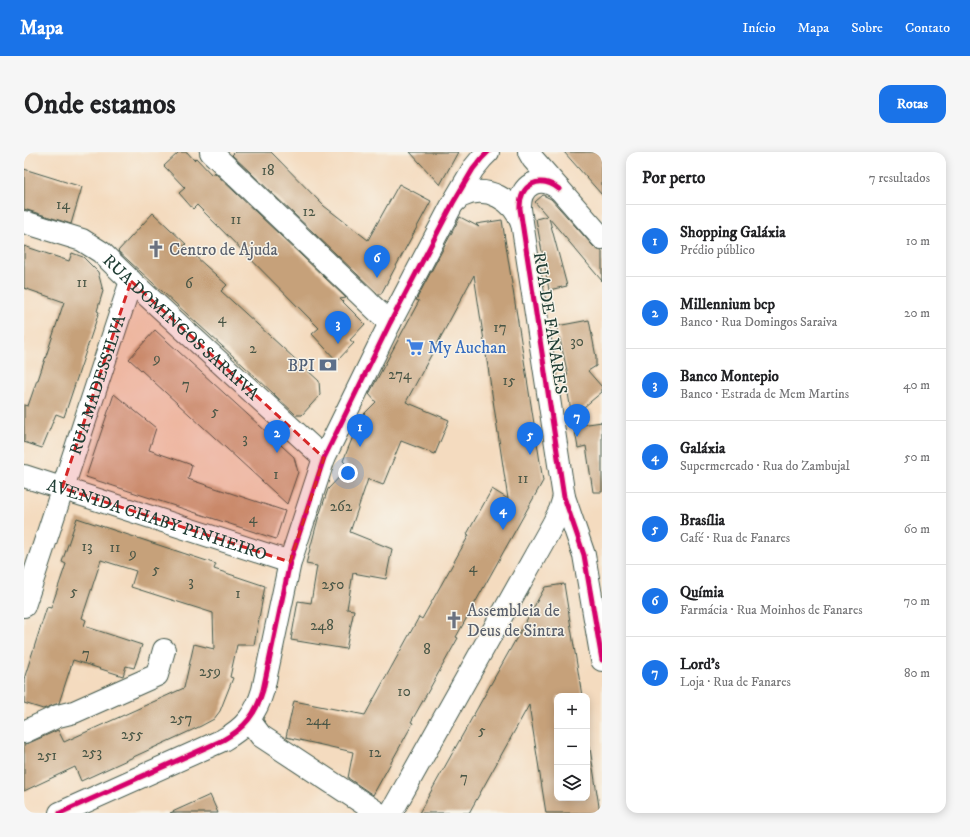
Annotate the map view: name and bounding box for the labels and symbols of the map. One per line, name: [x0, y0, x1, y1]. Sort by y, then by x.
house number: 18: [261, 161, 275, 180]
house number: 14: [56, 195, 70, 214]
house number: 12: [303, 202, 316, 221]
house number: 11: [230, 210, 242, 229]
church icon: Centro de Ajuda: [146, 239, 166, 259]
place label: Centro de Ajuda: [169, 239, 279, 261]
pin: 6: [364, 245, 390, 278]
street label: RUA DOMINGOS SARAIVA: [98, 250, 264, 405]
street label: RUA DE FANARES: [528, 250, 572, 396]
house number: 11: [76, 273, 88, 292]
house number: 6: [185, 274, 194, 293]
house number: 4: [218, 309, 227, 328]
pin: 3: [325, 311, 351, 344]
street label: RUA MADESSILVA: [65, 312, 131, 458]
house number: 17: [493, 318, 507, 337]
house number: 30: [570, 332, 584, 351]
supermarket icon: My Auchan: [405, 337, 425, 357]
place label: My Auchan: [428, 337, 506, 359]
house number: 2: [249, 339, 257, 358]
house number: 9: [152, 349, 161, 368]
place label: BPI: [287, 355, 315, 377]
bank icon: BPI: [318, 355, 338, 375]
house number: 274: [388, 365, 412, 384]
house number: 15: [503, 371, 516, 390]
house number: 7: [182, 375, 190, 394]
house number: 5: [211, 402, 219, 421]
pin: 7: [564, 404, 590, 437]
pin: 1: [347, 414, 373, 447]
pin: 2: [264, 420, 290, 453]
pin: 5: [517, 422, 543, 455]
house number: 3: [242, 429, 248, 448]
your location: [338, 463, 358, 483]
house number: 1: [273, 465, 279, 484]
house number: 11: [517, 469, 529, 488]
street label: AVENIDA CHABY PINHEIRO: [44, 474, 270, 566]
house number: 262: [330, 497, 353, 516]
pin: 4: [490, 497, 516, 530]
house number: 4: [249, 509, 258, 528]
house number: 13: [81, 537, 93, 556]
house number: 11: [109, 538, 121, 557]
house number: 9: [128, 544, 137, 563]
house number: 4: [469, 558, 478, 577]
house number: 5: [152, 560, 160, 579]
house number: 3: [188, 572, 194, 591]
house number: 250: [322, 575, 344, 594]
house number: 5: [70, 582, 78, 601]
house number: 1: [235, 584, 241, 603]
place label: Assembleia de Deus de Sintra: [467, 600, 565, 642]
church icon: Assembleia de Deus de Sintra: [444, 610, 464, 630]
house number: 248: [310, 616, 334, 635]
house number: 8: [423, 640, 431, 659]
house number: 7: [82, 644, 90, 663]
house number: 259: [199, 662, 221, 681]
house number: 10: [397, 682, 411, 701]
house number: 257: [170, 709, 192, 728]
house number: 244: [306, 711, 331, 730]
house number: 5: [478, 721, 486, 740]
house number: 255: [121, 725, 144, 744]
house number: 253: [82, 743, 102, 762]
house number: 12: [369, 743, 382, 762]
house number: 251: [37, 746, 57, 765]
house number: 7: [460, 768, 468, 787]

